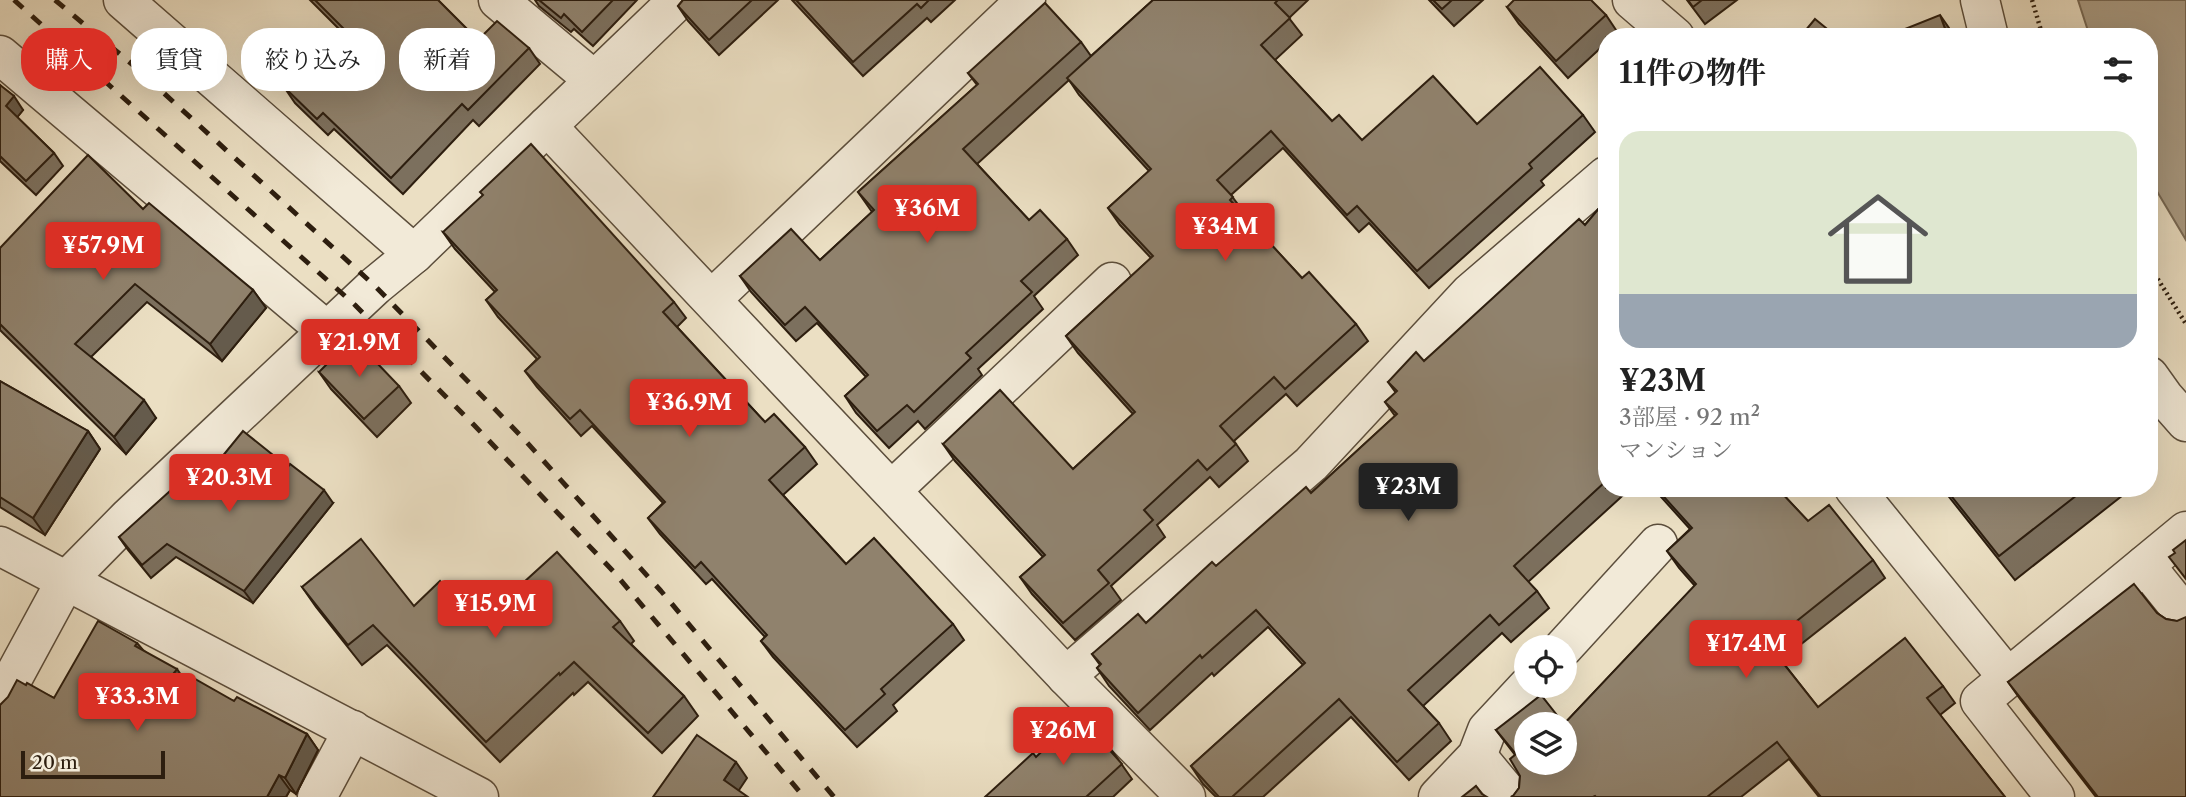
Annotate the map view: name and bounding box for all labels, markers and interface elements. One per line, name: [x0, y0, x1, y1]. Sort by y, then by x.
chip: 購入: [21, 28, 117, 91]
chip: 賃貸: [131, 28, 227, 91]
chip: 絞り込み: [241, 28, 385, 91]
chip: 新着: [399, 28, 495, 91]
icon: filters: [2099, 51, 2137, 89]
text: 11件の物件: [1619, 54, 1766, 91]
icon: home: [1815, 176, 1941, 302]
pin: ¥36M: [886, 186, 968, 245]
text: ¥36M: [894, 194, 960, 222]
pin: ¥34M: [1184, 204, 1266, 263]
text: ¥34M: [1192, 212, 1258, 240]
pin: ¥57.9M: [46, 222, 160, 282]
text: ¥57.9M: [61, 231, 145, 259]
pin: ¥21.9M: [302, 320, 416, 379]
text: ¥21.9M: [317, 328, 401, 356]
text: ¥23M: [1619, 362, 1706, 399]
pin: ¥36.9M: [632, 380, 746, 439]
text: ¥36.9M: [646, 388, 732, 416]
text: 3部屋 · 92 m²: [1619, 403, 1760, 431]
text: マンション: [1619, 436, 1733, 464]
pin: ¥20.3M: [172, 454, 286, 514]
text: ¥20.3M: [185, 463, 273, 491]
pin: ¥23M: [1367, 463, 1449, 523]
text: ¥23M: [1375, 472, 1441, 500]
pin: ¥15.9M: [438, 580, 552, 640]
text: ¥15.9M: [454, 589, 536, 617]
pin: ¥17.4M: [1689, 620, 1803, 680]
text: ¥17.4M: [1705, 629, 1787, 657]
map controls: [1514, 635, 1577, 775]
button: locate: [1514, 635, 1577, 698]
pin: ¥33.3M: [80, 674, 194, 733]
text: ¥33.3M: [94, 682, 180, 710]
pin: ¥26M: [1022, 708, 1104, 767]
button: layers: [1514, 712, 1577, 775]
text: ¥26M: [1029, 716, 1097, 744]
scale bar: [21, 748, 164, 780]
text: 20 m: [32, 751, 78, 774]

